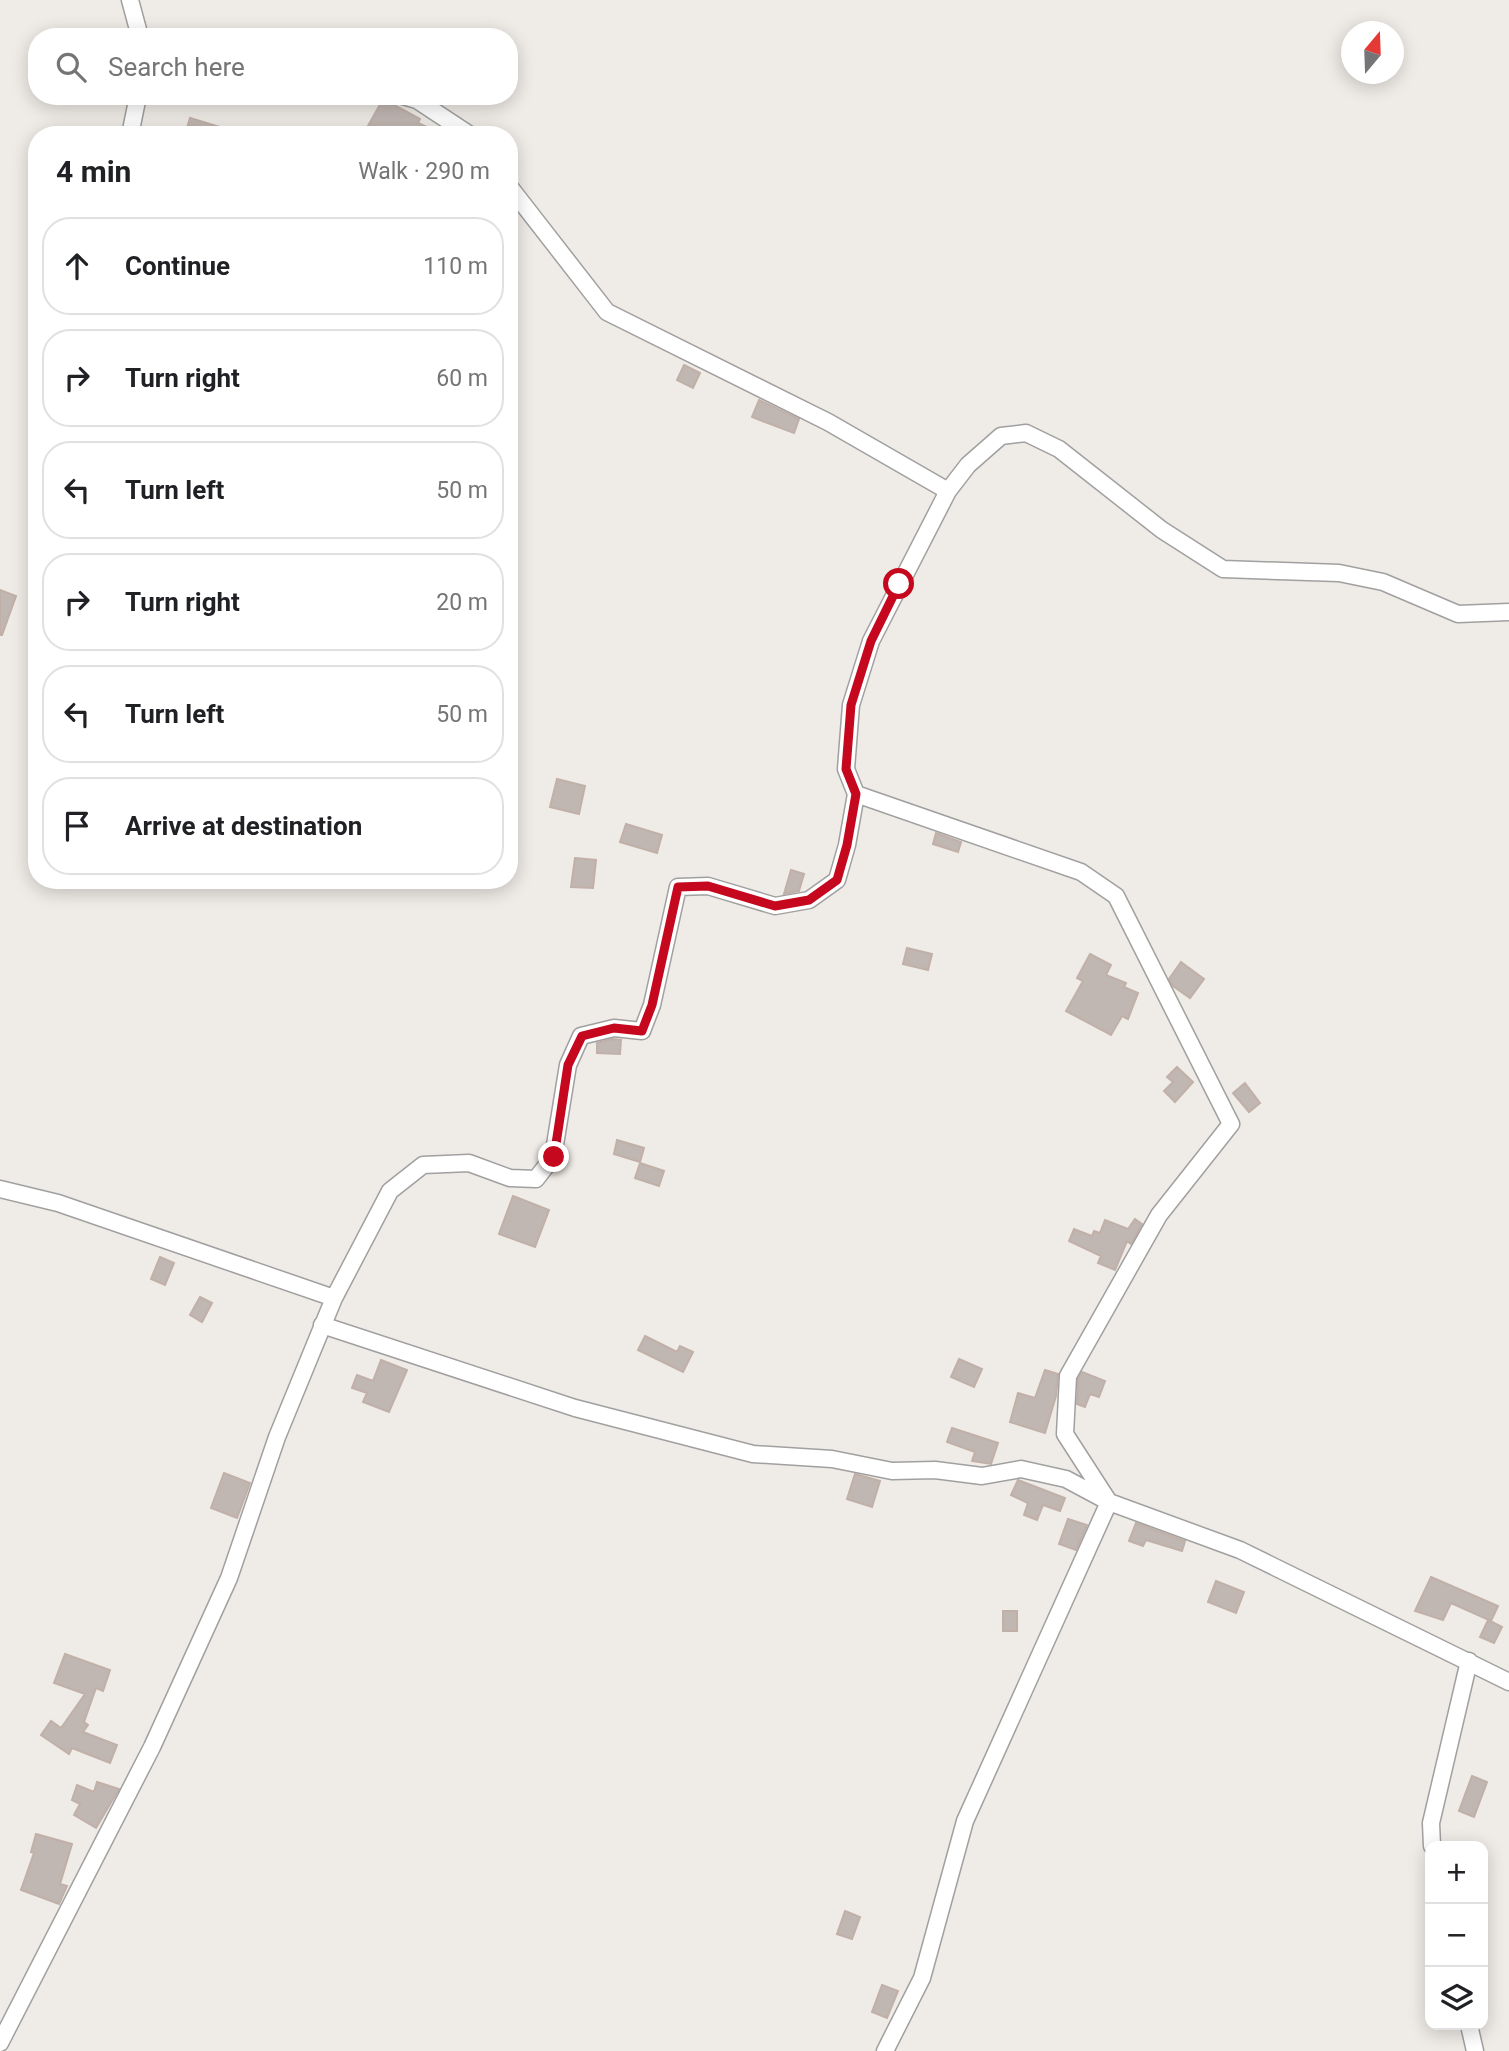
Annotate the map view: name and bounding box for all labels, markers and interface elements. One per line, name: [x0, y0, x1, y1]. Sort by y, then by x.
north arrow: [1341, 21, 1404, 84]
search box: [28, 28, 518, 105]
icon: search: [52, 48, 90, 86]
text: Search here: [108, 52, 245, 82]
text: 4 min: [56, 154, 131, 189]
text: Walk · 290 m: [358, 158, 490, 185]
icon: ahead: [58, 247, 96, 285]
text: Continue: [125, 251, 230, 281]
text: 110 m: [423, 253, 488, 280]
icon: right: [58, 359, 96, 397]
text: Turn right: [125, 363, 240, 393]
text: 60 m: [436, 365, 488, 392]
icon: left: [58, 471, 96, 509]
text: Turn left: [125, 475, 224, 505]
text: 50 m: [436, 477, 488, 504]
route start: [883, 568, 914, 599]
icon: right: [58, 583, 96, 621]
text: Turn right: [125, 587, 240, 617]
text: 20 m: [436, 589, 488, 616]
icon: left: [58, 695, 96, 733]
text: Turn left: [125, 699, 224, 729]
text: 50 m: [436, 701, 488, 728]
icon: arrive: [58, 807, 96, 845]
text: Arrive at destination: [125, 811, 362, 841]
route end: [538, 1141, 569, 1172]
map controls: [1425, 1841, 1488, 2030]
button: +: [1425, 1841, 1488, 1904]
button: −: [1425, 1904, 1488, 1967]
button: layers: [1425, 1967, 1488, 2030]

